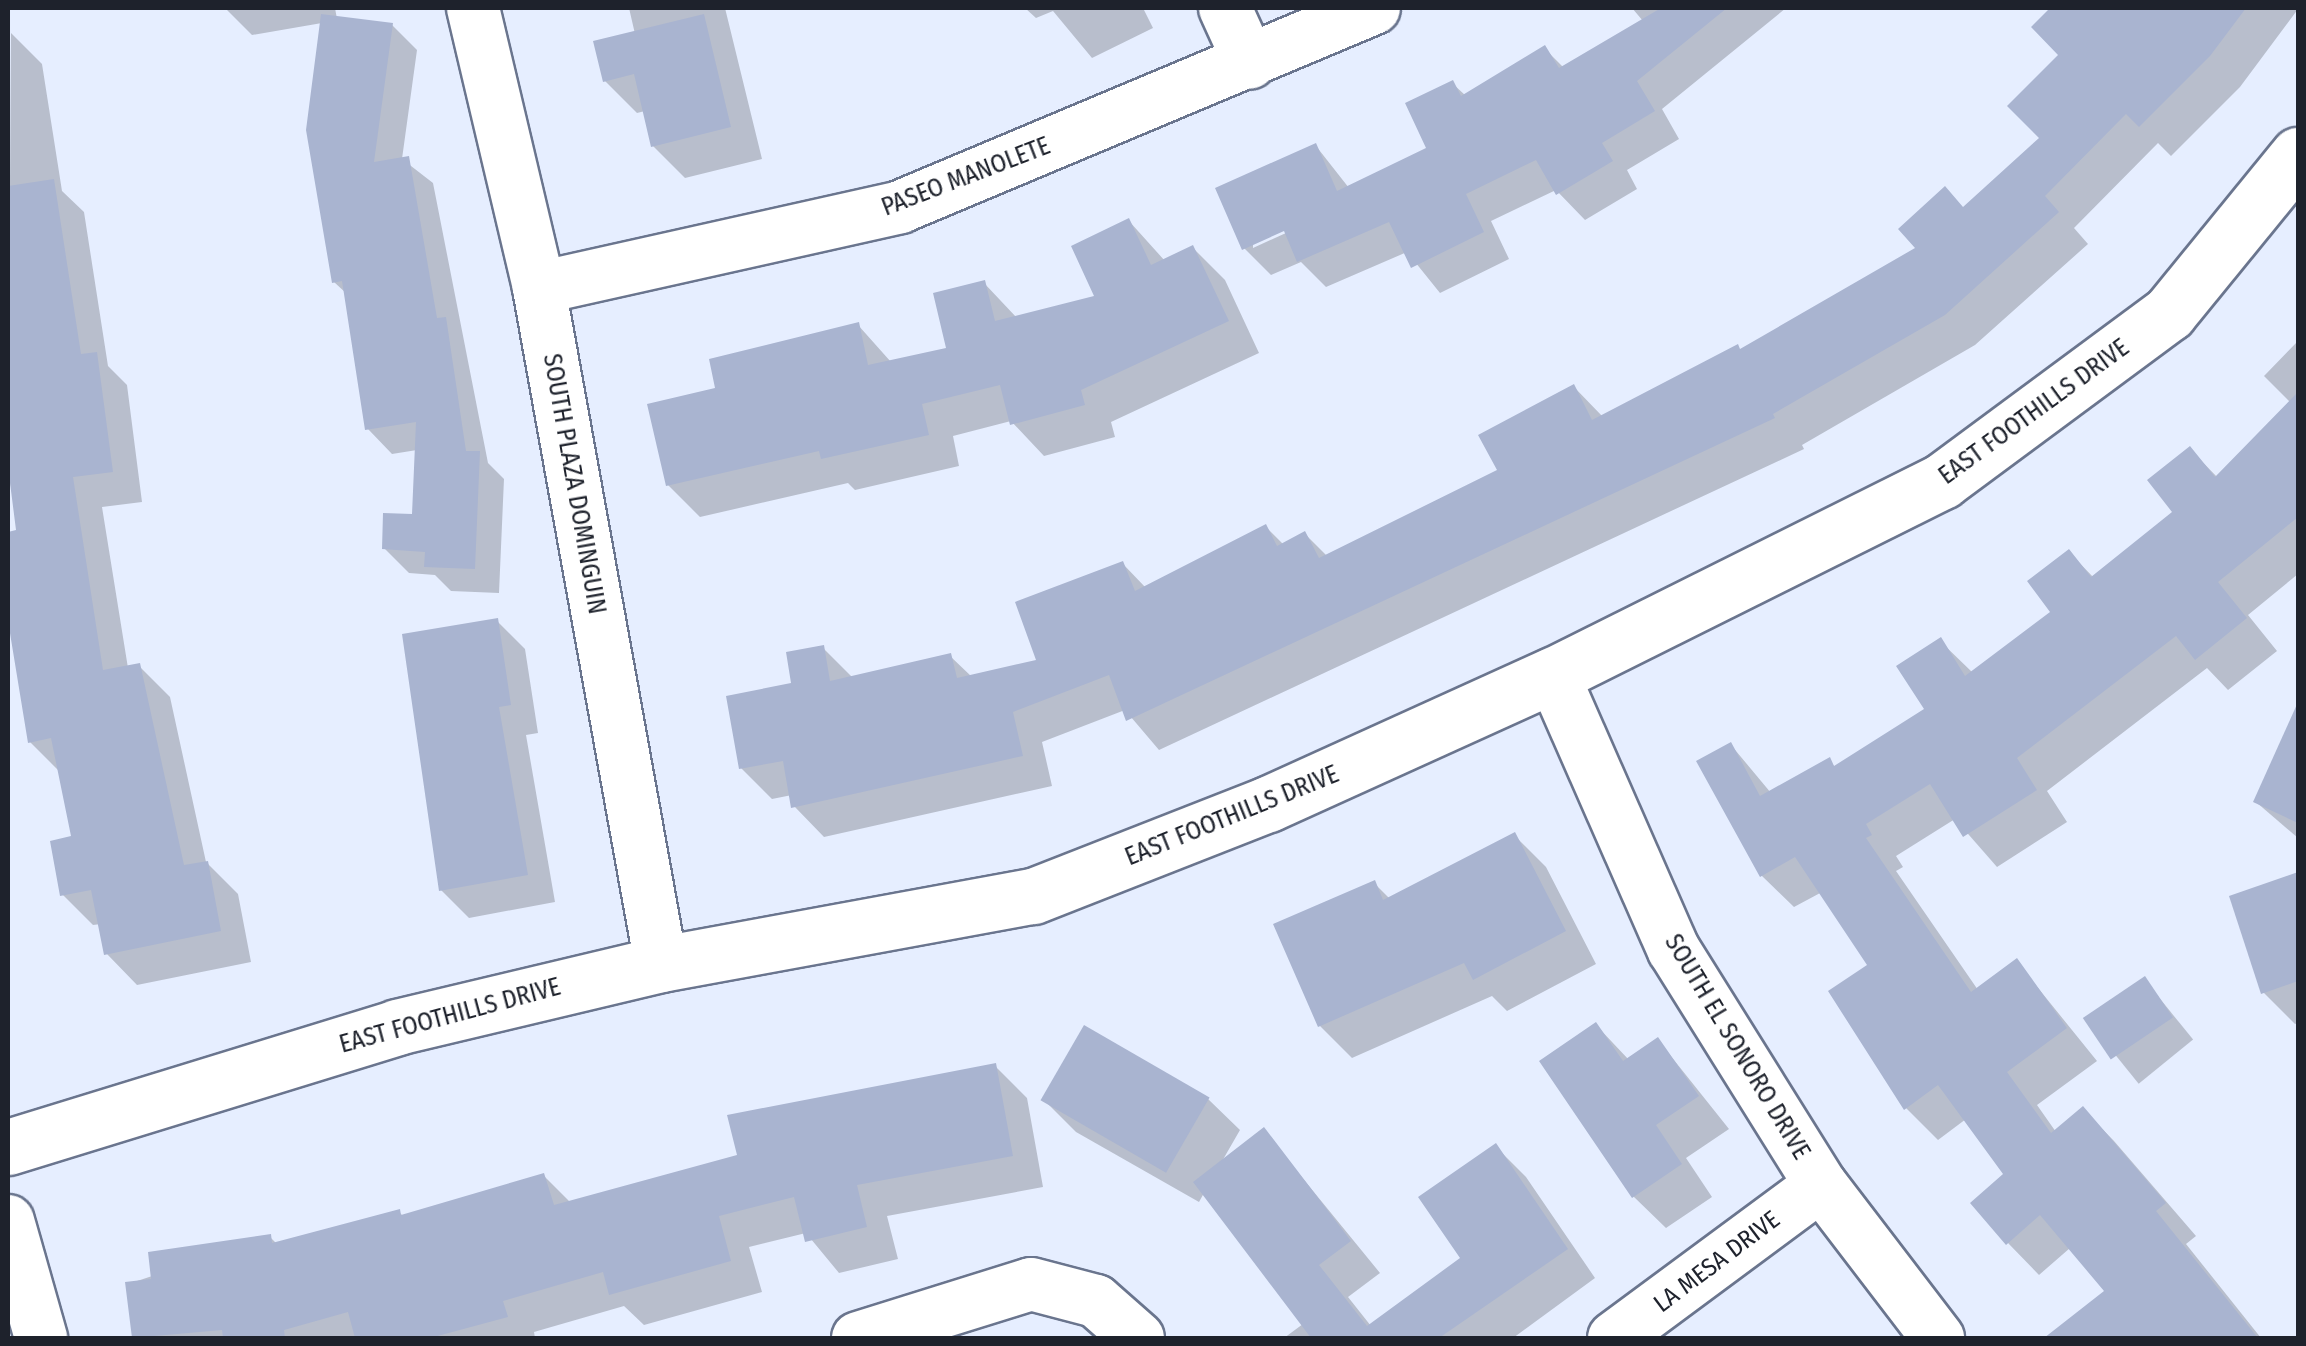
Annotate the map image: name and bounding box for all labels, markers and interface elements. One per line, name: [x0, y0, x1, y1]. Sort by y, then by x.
street label: PASEO MANOLETE: [878, 131, 1054, 223]
street label: EAST FOOTHILLS DRIVE: [1933, 333, 2135, 491]
street label: SOUTH PLAZA DOMINGUIN: [536, 351, 612, 617]
street label: EAST FOOTHILLS DRIVE: [1121, 759, 1343, 873]
street label: SOUTH EL SONORO DRIVE: [1658, 929, 1816, 1165]
street label: EAST FOOTHILLS DRIVE: [336, 972, 564, 1060]
street label: LA MESA DRIVE: [1648, 1205, 1786, 1319]

